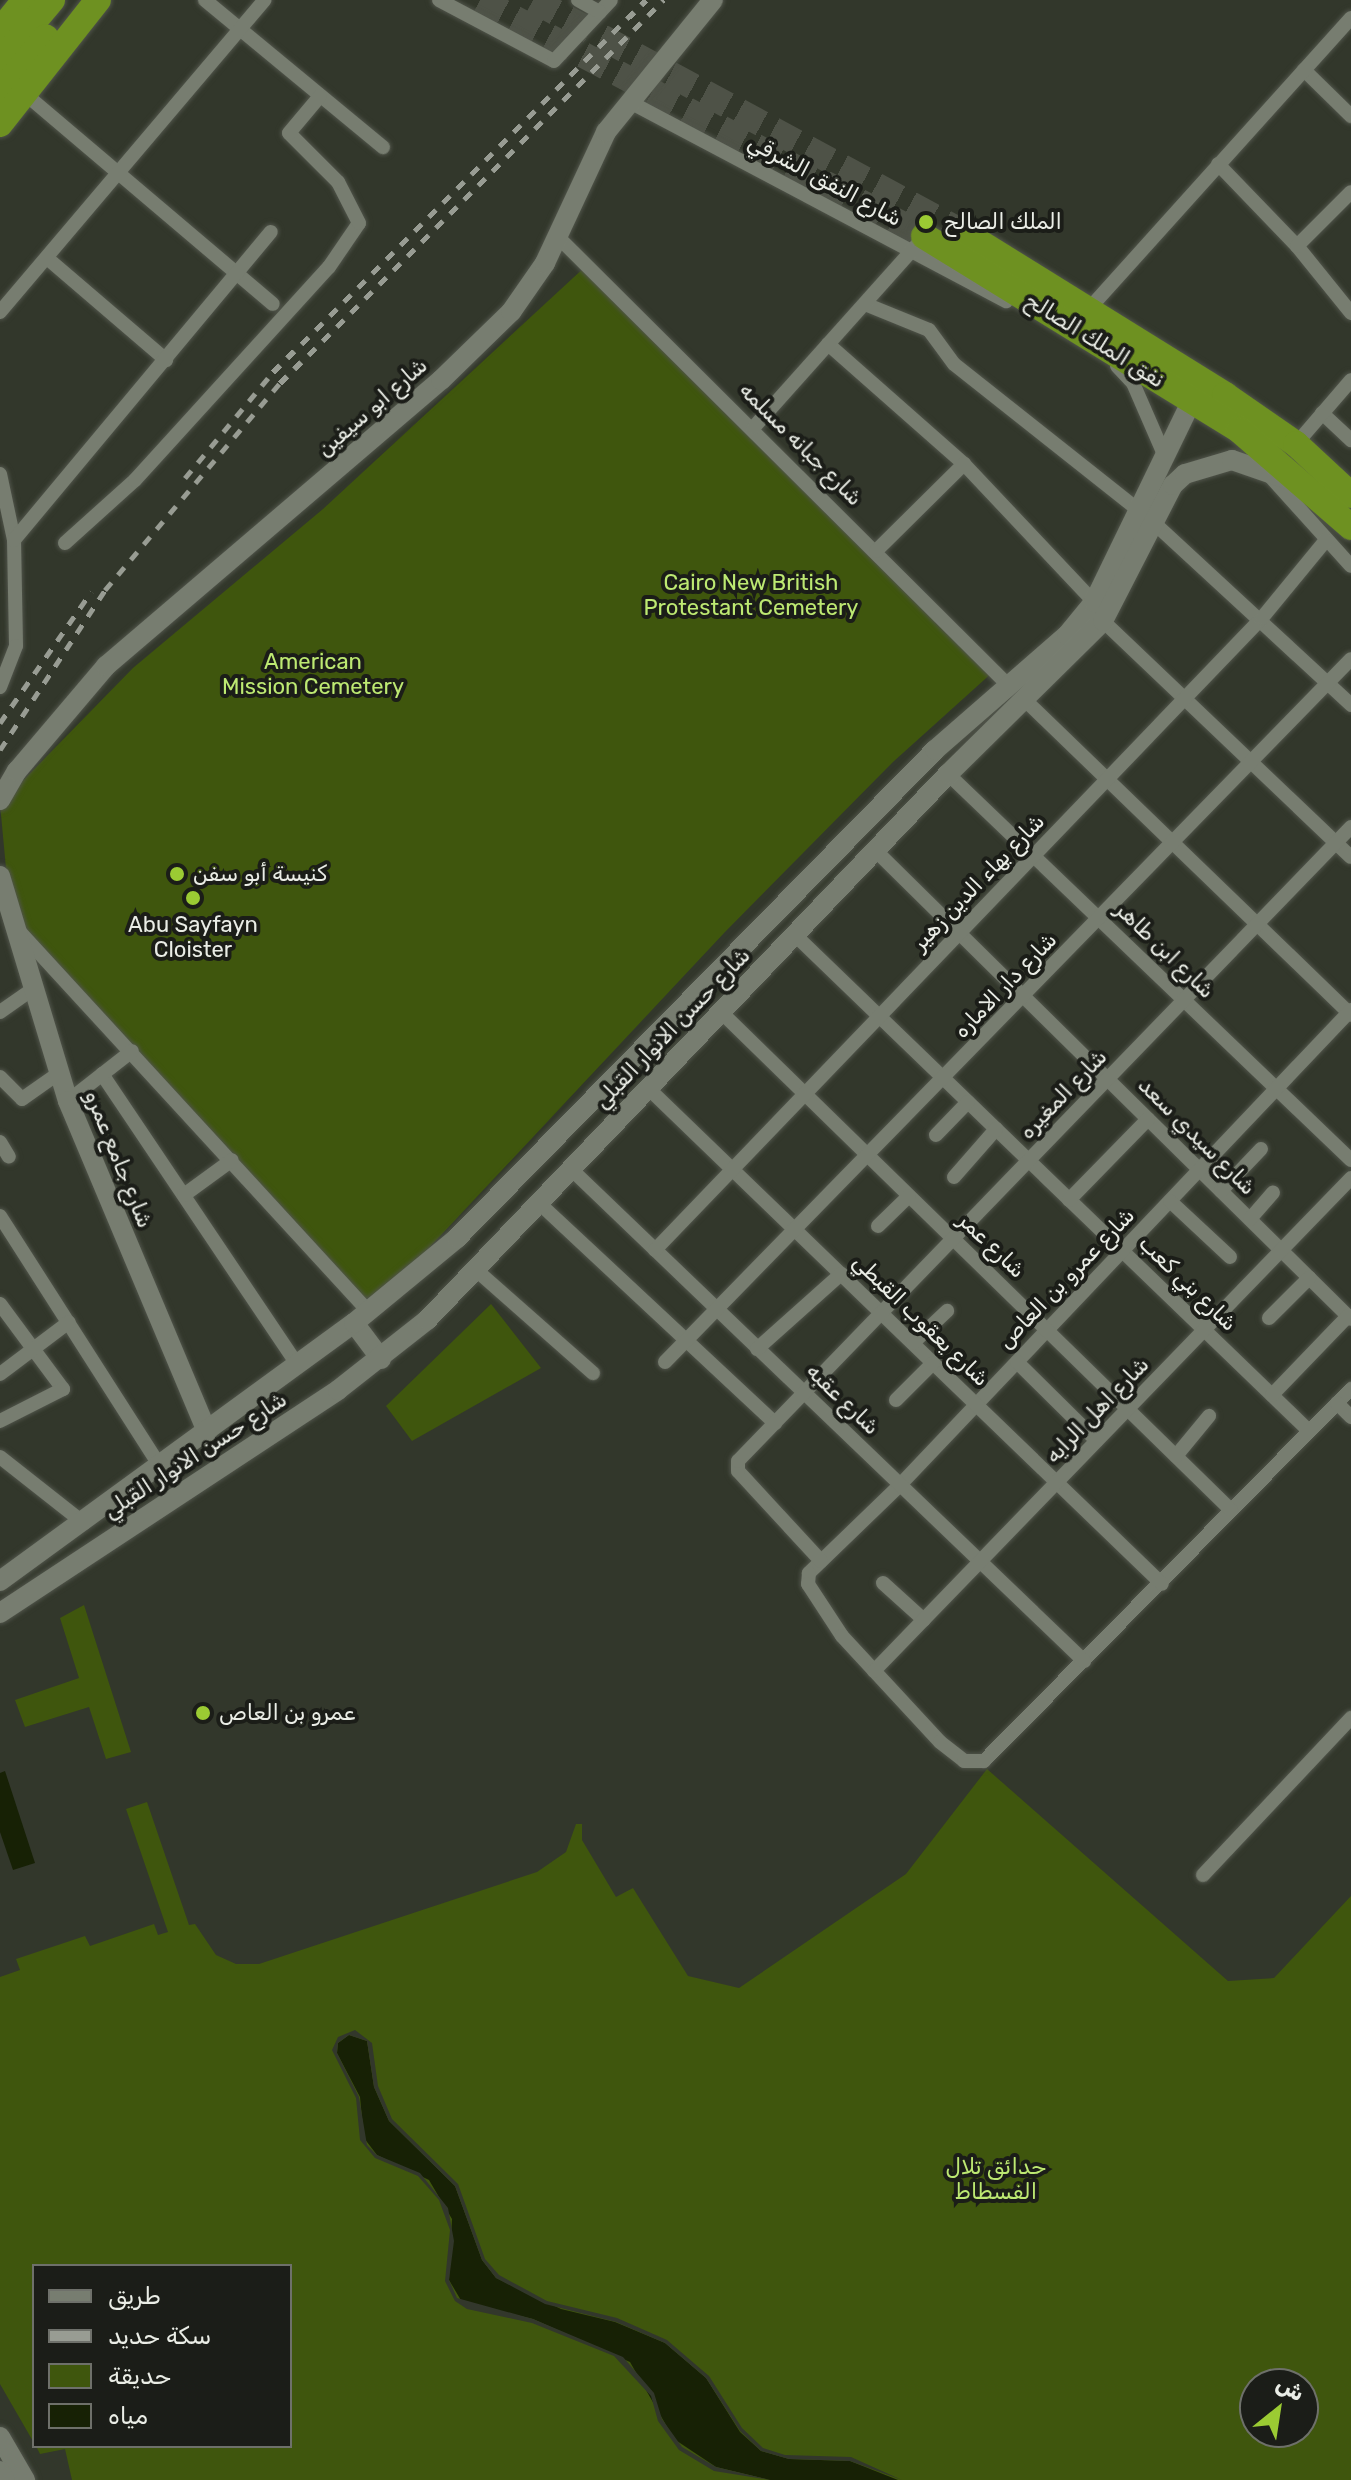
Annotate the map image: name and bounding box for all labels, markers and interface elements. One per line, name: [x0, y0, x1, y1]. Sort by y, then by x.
street label: شارع النفق الشرقي: [744, 128, 906, 232]
place label: الملك الصالح: [944, 209, 1062, 235]
marker: الملك الصالح: [915, 211, 937, 233]
street label: نفق الملك الصالح: [1020, 287, 1170, 393]
street label: شارع ابو سيفين: [311, 352, 433, 462]
street label: شارع جبانه مسلمه: [734, 377, 868, 511]
park label: Cairo New British Protestant Cemetery: [643, 569, 859, 620]
park label: American Mission Cemetery: [222, 648, 404, 700]
street label: شارع بهاء الدين زهير: [906, 808, 1050, 956]
place label: كنيسة أبو سفن: [193, 861, 327, 887]
marker: كنيسة أبو سفن: [168, 865, 186, 883]
marker: Abu Sayfayn Cloister: [184, 889, 202, 907]
street label: شارع ابن طاهر: [1110, 896, 1220, 1004]
place label: Abu Sayfayn Cloister: [128, 911, 258, 962]
street label: شارع دار الاماره: [948, 927, 1062, 1043]
street label: شارع حسن الانوار القبلي: [588, 942, 756, 1114]
street label: شارع المغيره: [1014, 1044, 1112, 1144]
street label: شارع سيدي سعد: [1133, 1072, 1261, 1200]
street label: شارع جامع عمرو: [79, 1086, 159, 1232]
street label: شارع عمرو بن العاص: [992, 1202, 1140, 1354]
street label: شارع عمر: [953, 1207, 1031, 1283]
street label: شارع بني كعب: [1133, 1230, 1243, 1336]
street label: شارع يعقوب القبطي: [847, 1248, 995, 1392]
street label: شارع اهل الرايه: [1040, 1351, 1154, 1469]
street label: شارع عقبه: [801, 1358, 885, 1440]
street label: شارع حسن الانوار القبلي: [98, 1386, 292, 1524]
place label: عمرو بن العاص: [219, 1700, 355, 1726]
marker: عمرو بن العاص: [194, 1704, 212, 1722]
park label: حدائق تلال الفسطاط: [946, 2153, 1046, 2204]
legend: [32, 2264, 292, 2448]
text: طريق: [108, 2282, 161, 2310]
text: سكة حديد: [108, 2322, 211, 2350]
text: حديقة: [108, 2362, 171, 2390]
north arrow: [1239, 2368, 1319, 2448]
text: ش: [1271, 2370, 1309, 2407]
text: مياه: [108, 2402, 148, 2430]

